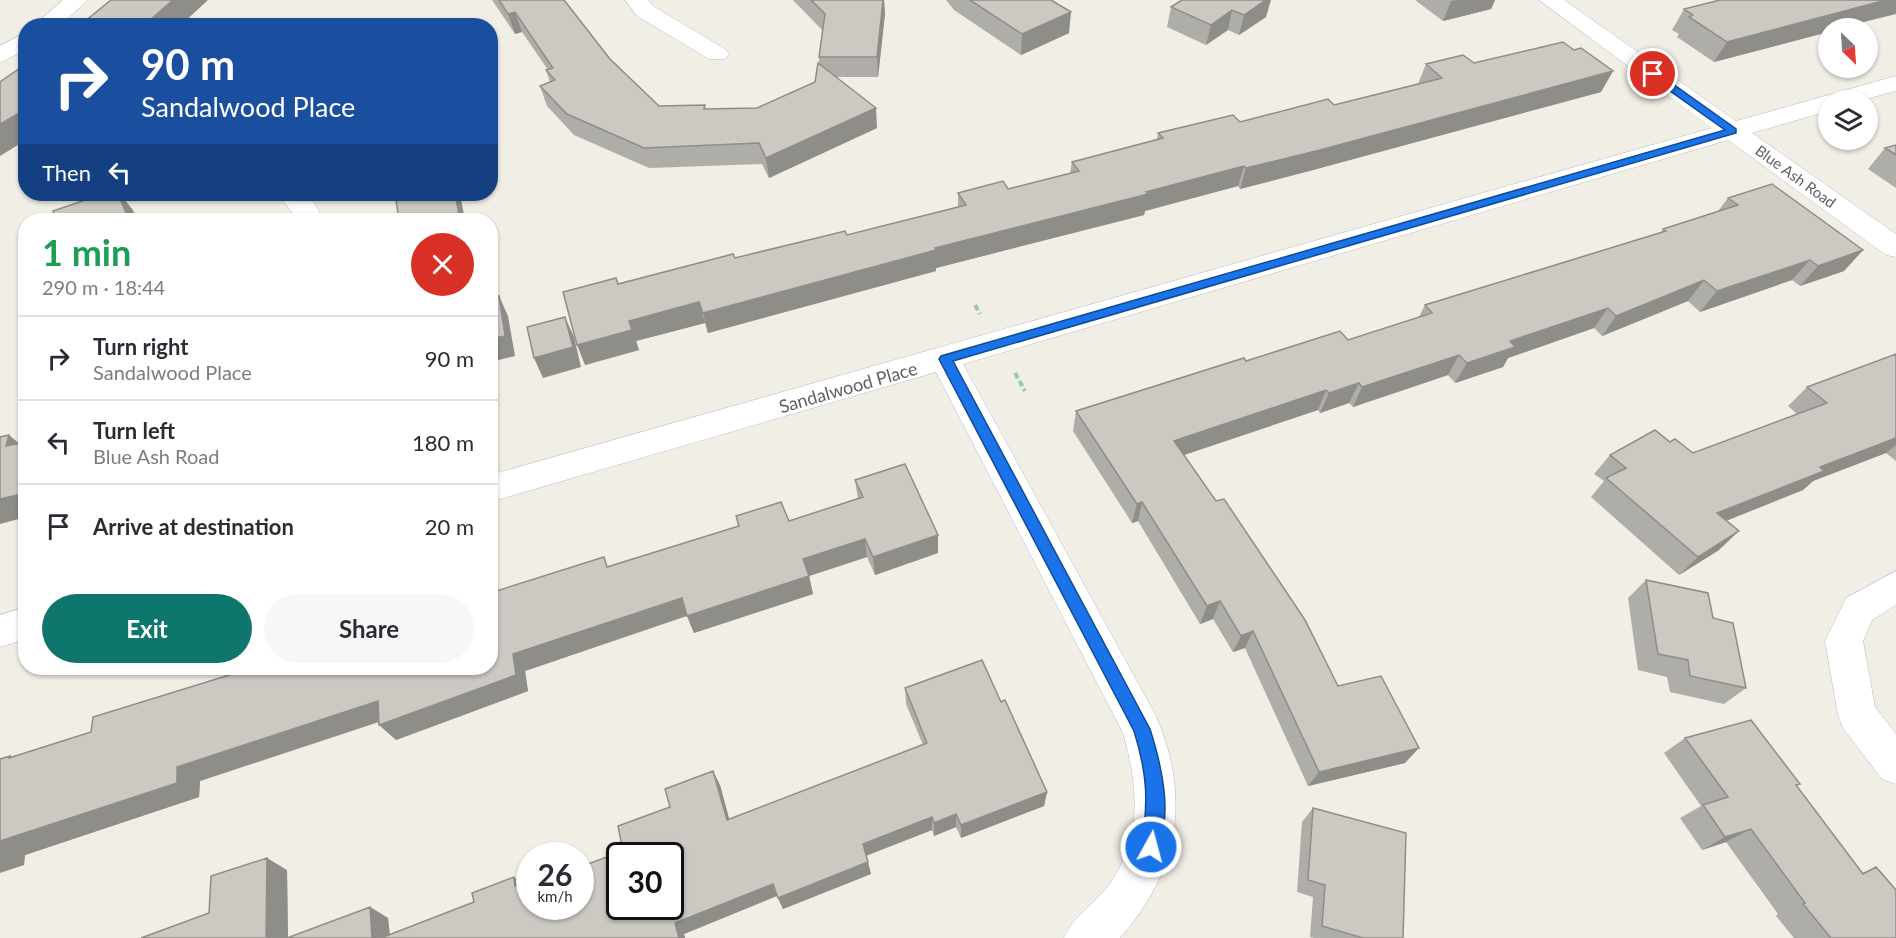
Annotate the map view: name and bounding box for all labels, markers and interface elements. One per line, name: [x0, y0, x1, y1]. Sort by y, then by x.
north arrow: [1818, 18, 1878, 78]
map controls: [1818, 18, 1878, 150]
text: 90 m: [141, 39, 235, 89]
icon: right: [42, 42, 120, 120]
pin: [1627, 48, 1678, 99]
icon: arrive: [1636, 57, 1669, 90]
text: Sandalwood Place: [141, 90, 355, 123]
button: layers: [1818, 90, 1878, 150]
street label: Blue Ash Road: [1752, 141, 1840, 211]
icon: left: [103, 156, 136, 189]
text: Then: [42, 159, 91, 186]
text: 1 min: [42, 230, 131, 274]
button: close: [411, 233, 474, 296]
text: 290 m · 18:44: [42, 275, 165, 299]
text: Turn right: [93, 333, 188, 360]
icon: right: [42, 342, 75, 375]
text: 90 m: [425, 345, 474, 372]
street label: Sandalwood Place: [776, 357, 920, 417]
text: Sandalwood Place: [93, 360, 252, 384]
text: Turn left: [93, 417, 175, 444]
icon: left: [42, 426, 75, 459]
text: 180 m: [412, 429, 474, 456]
text: Blue Ash Road: [93, 444, 219, 468]
icon: arrive: [42, 510, 75, 543]
text: Arrive at destination: [93, 513, 294, 540]
text: 20 m: [425, 513, 474, 540]
button: Exit: [42, 594, 252, 663]
button: Share: [264, 594, 474, 663]
position arrow: [1119, 815, 1183, 879]
speed limit sign: 30: [606, 842, 684, 920]
text: 26: [538, 856, 572, 892]
text: km/h: [537, 887, 573, 905]

